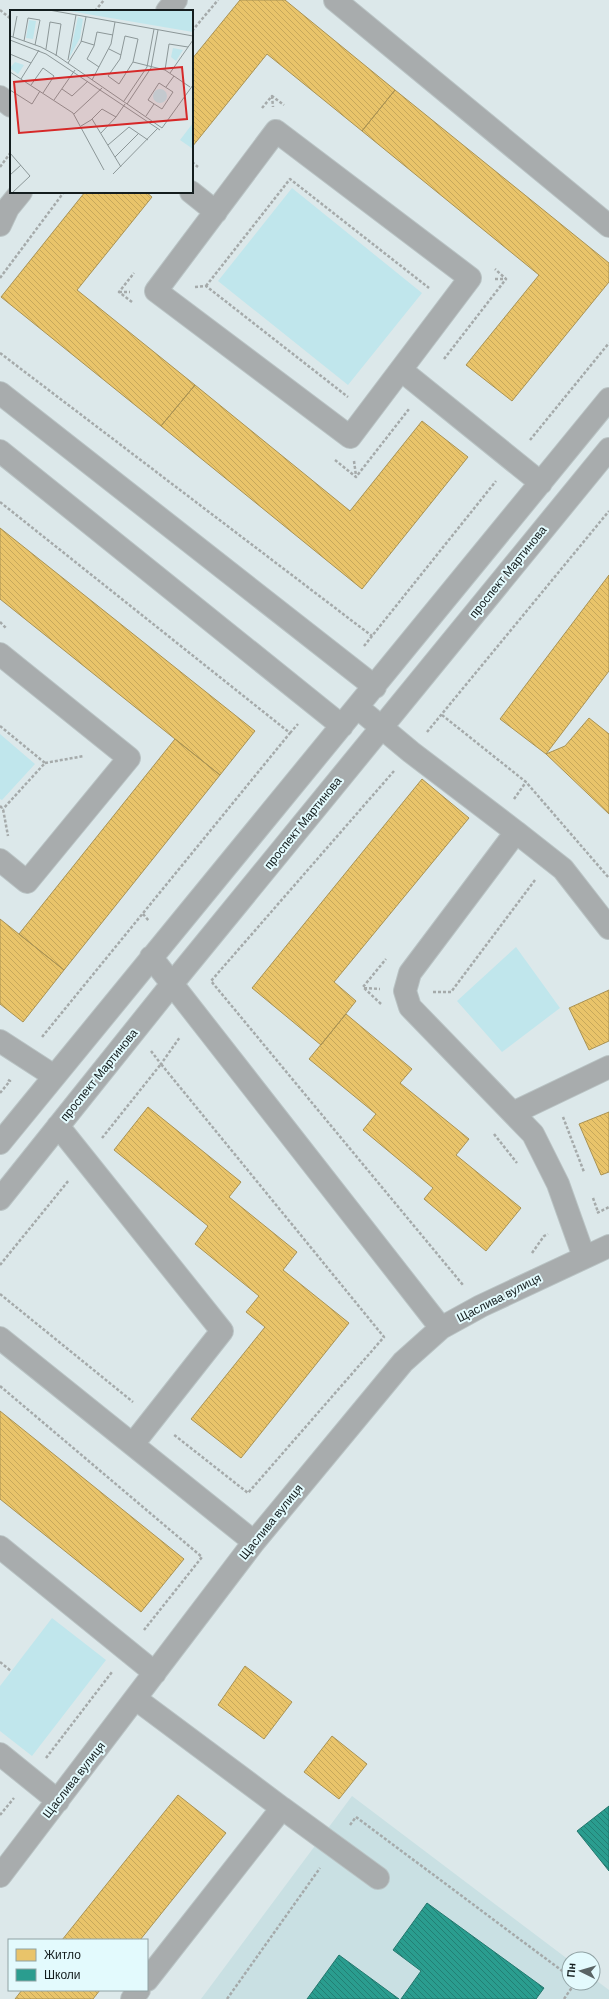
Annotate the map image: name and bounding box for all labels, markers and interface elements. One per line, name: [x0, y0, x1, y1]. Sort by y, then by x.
inset map: [10, 10, 193, 193]
street label: проспект Мартинова: [466, 522, 551, 622]
street label: проспект Мартинова: [261, 773, 346, 873]
street label: проспект Мартинова: [57, 1025, 142, 1125]
street label: Щаслива вулиця: [454, 1270, 544, 1326]
street label: Щаслива вулиця: [236, 1481, 306, 1563]
street label: Щаслива вулиця: [39, 1739, 109, 1821]
legend: [8, 1939, 148, 1991]
text: Житло: [44, 1947, 81, 1963]
north arrow: [561, 1951, 601, 1991]
text: Пн: [563, 1962, 579, 1978]
text: Школи: [44, 1967, 81, 1983]

